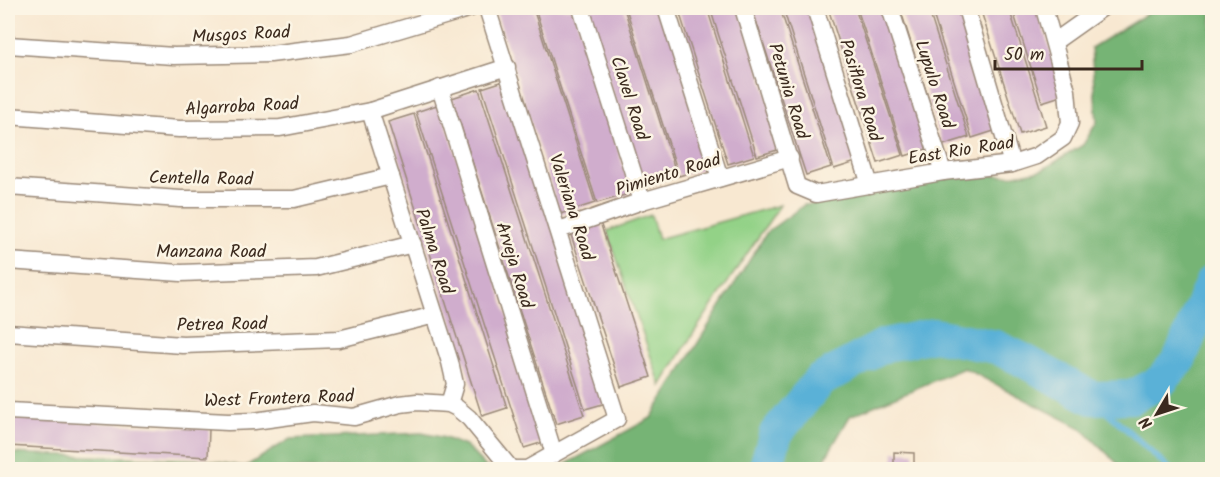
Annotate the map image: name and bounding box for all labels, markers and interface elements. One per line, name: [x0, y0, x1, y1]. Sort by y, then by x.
street label: Musgos Road: [191, 18, 292, 53]
scale bar: [995, 33, 1142, 71]
street label: Pasiflora Road: [830, 36, 889, 146]
street label: Lupulo Road: [906, 36, 962, 133]
street label: Petunia Road: [759, 40, 816, 144]
text: 50 m: [1004, 41, 1044, 70]
street label: Clavel Road: [601, 53, 656, 145]
street label: Algarroba Road: [185, 90, 301, 125]
street label: East Rio Road: [906, 129, 1017, 174]
street label: Pimiento Road: [612, 145, 726, 205]
street label: Valeriana Road: [540, 150, 602, 265]
street label: Centella Road: [149, 164, 254, 195]
street label: Palma Road: [406, 205, 461, 299]
street label: Arveja Road: [487, 219, 541, 313]
street label: Manzana Road: [156, 238, 267, 267]
street label: Petrea Road: [176, 310, 269, 341]
street label: West Frontera Road: [204, 382, 355, 417]
north arrow: [1127, 384, 1187, 444]
text: N: [1134, 411, 1159, 434]

